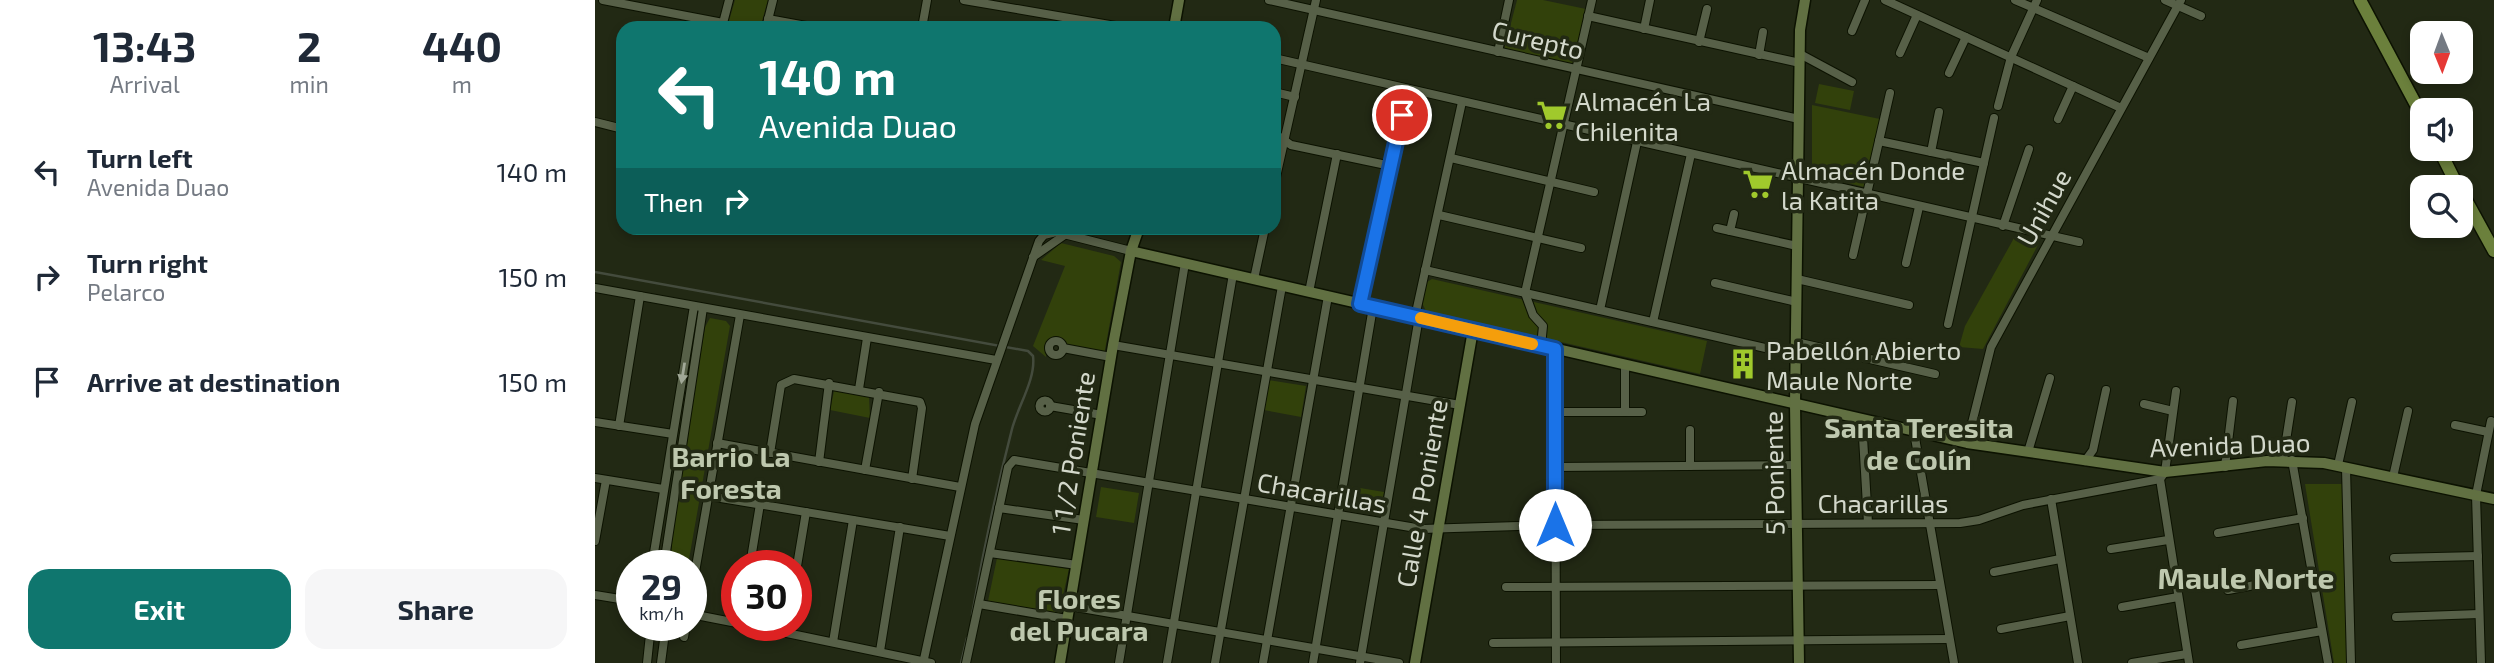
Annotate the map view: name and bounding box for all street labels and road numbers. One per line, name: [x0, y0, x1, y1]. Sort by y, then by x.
street label: Curepto: [1489, 13, 1587, 65]
street label: Unihue: [2009, 163, 2077, 251]
street label: 1 1/2 Poniente: [1044, 369, 1100, 537]
street label: Calle 4 Poniente: [1389, 396, 1453, 590]
street label: 5 Poniente: [1756, 411, 1790, 535]
street label: Avenida Duao: [2149, 426, 2311, 462]
street label: Chacarillas: [1255, 465, 1389, 519]
street label: Chacarillas: [1818, 487, 1949, 518]

